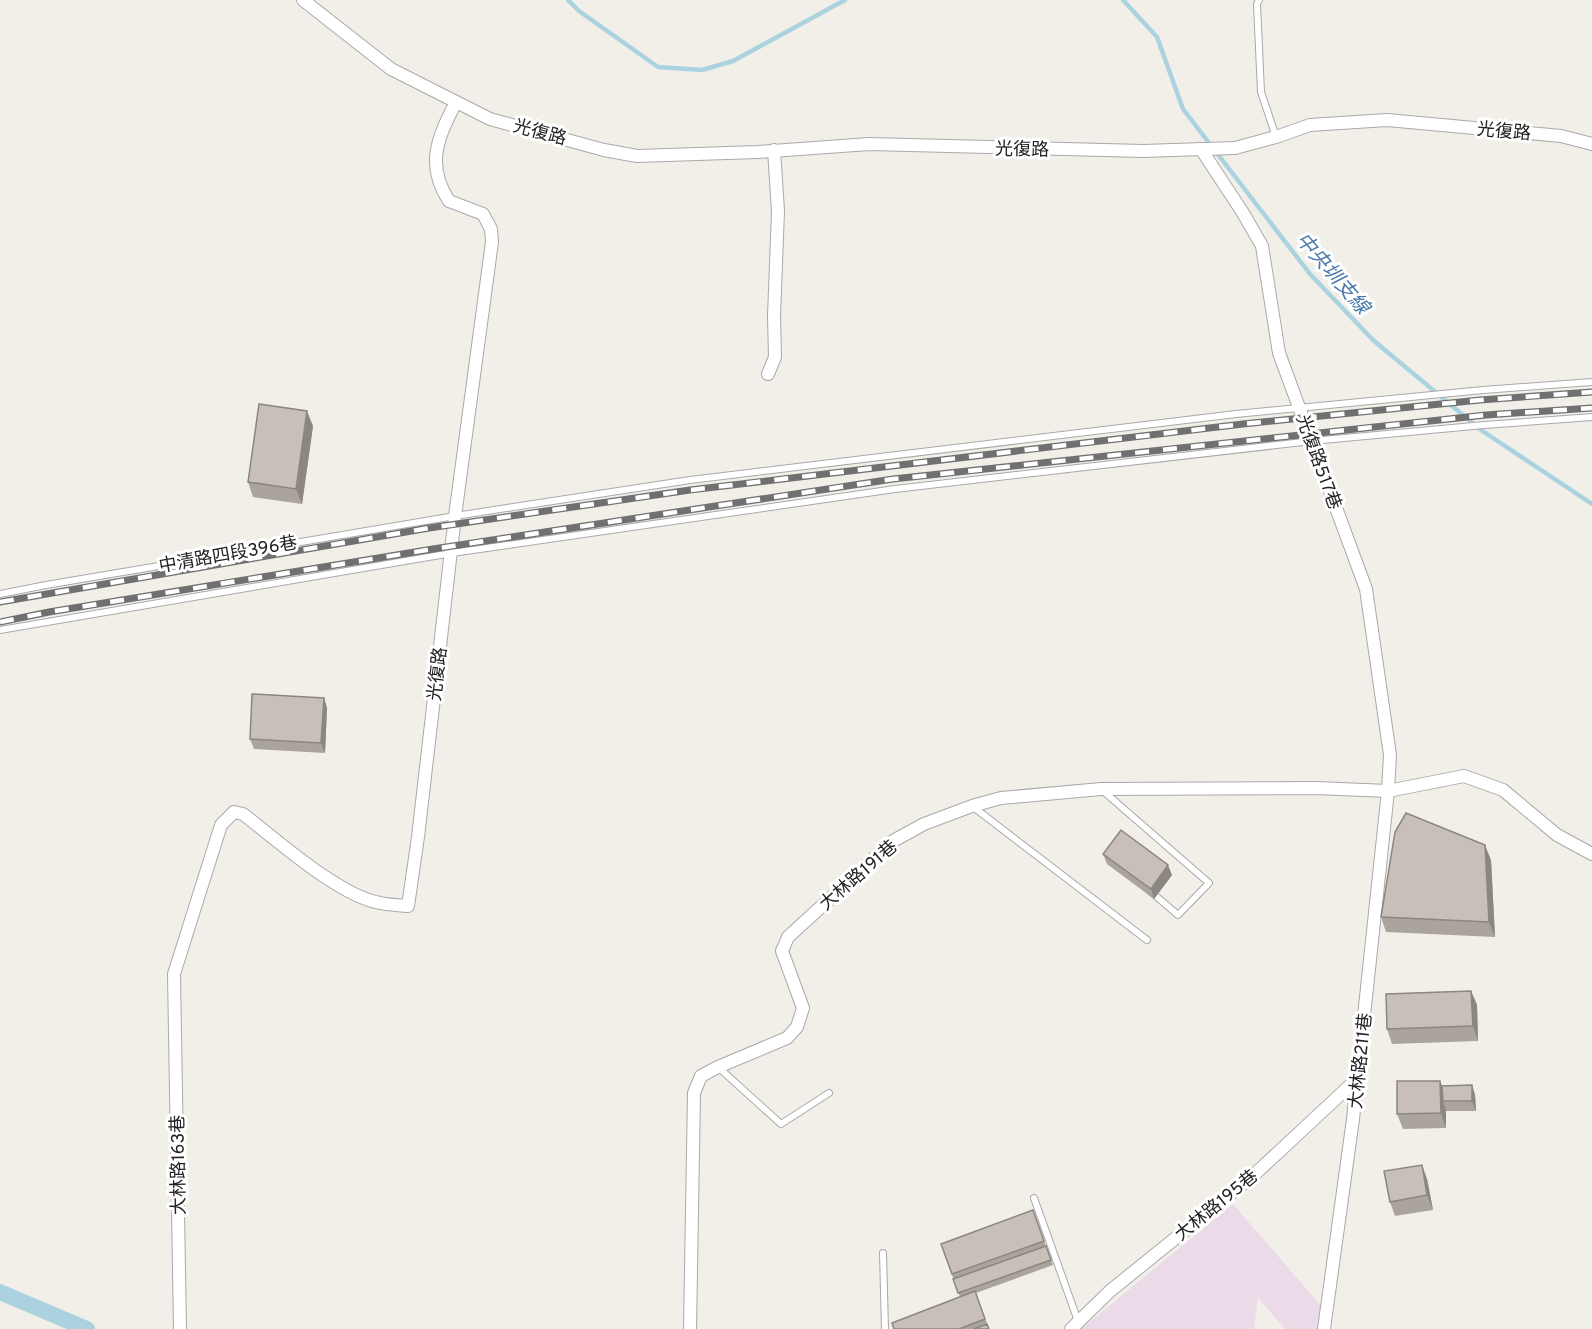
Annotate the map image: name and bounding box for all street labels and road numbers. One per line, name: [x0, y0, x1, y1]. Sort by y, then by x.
street label: 光復路: [511, 115, 569, 152]
street label: 光復路: [1476, 119, 1532, 146]
street label: 光復路: [995, 139, 1049, 162]
street label: 光復路517巷: [1290, 412, 1345, 513]
street label: 中清路四段396巷: [157, 532, 299, 579]
street label: 光復路: [424, 646, 453, 702]
street label: 大林路191巷: [815, 836, 903, 916]
street label: 大林路211巷: [1345, 1012, 1378, 1110]
street label: 大林路163巷: [167, 1115, 192, 1215]
street label: 大林路195巷: [1171, 1166, 1263, 1247]

